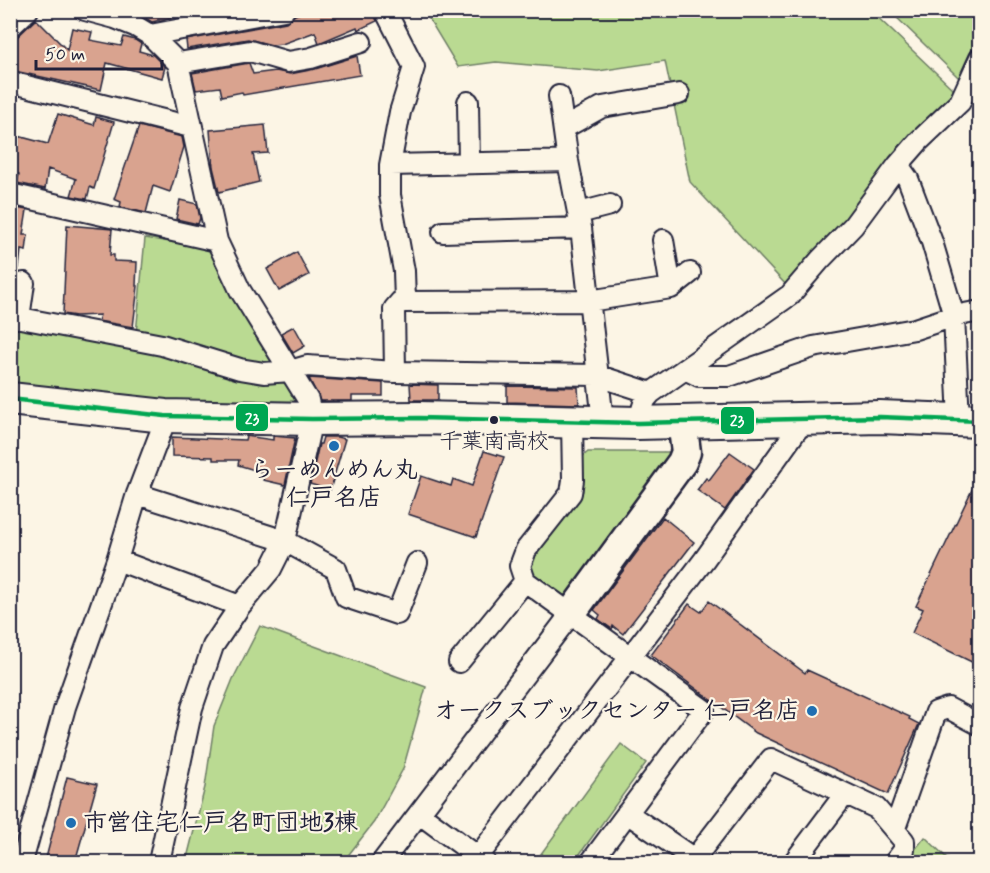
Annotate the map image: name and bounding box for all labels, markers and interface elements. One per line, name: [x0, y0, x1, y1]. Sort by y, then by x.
scale bar: [36, 33, 162, 71]
text: 50 m: [45, 43, 85, 67]
line badge: 23: [235, 403, 269, 432]
line badge: 23: [720, 406, 755, 435]
text: 23: [245, 409, 260, 430]
text: 23: [730, 411, 745, 432]
marker: 千葉南高校: [488, 414, 500, 426]
place label: 千葉南高校: [439, 428, 549, 456]
marker: らーめんめん丸 仁戸名店: [327, 439, 341, 453]
place label: らーめんめん丸 仁戸名店: [250, 455, 418, 514]
place label: オークスブックセンター 仁戸名店: [434, 696, 800, 727]
marker: オークスブックセンター 仁戸名店: [805, 704, 819, 718]
place label: 市営住宅仁戸名町団地3棟: [83, 808, 359, 839]
marker: 市営住宅仁戸名町団地3棟: [64, 816, 78, 830]

